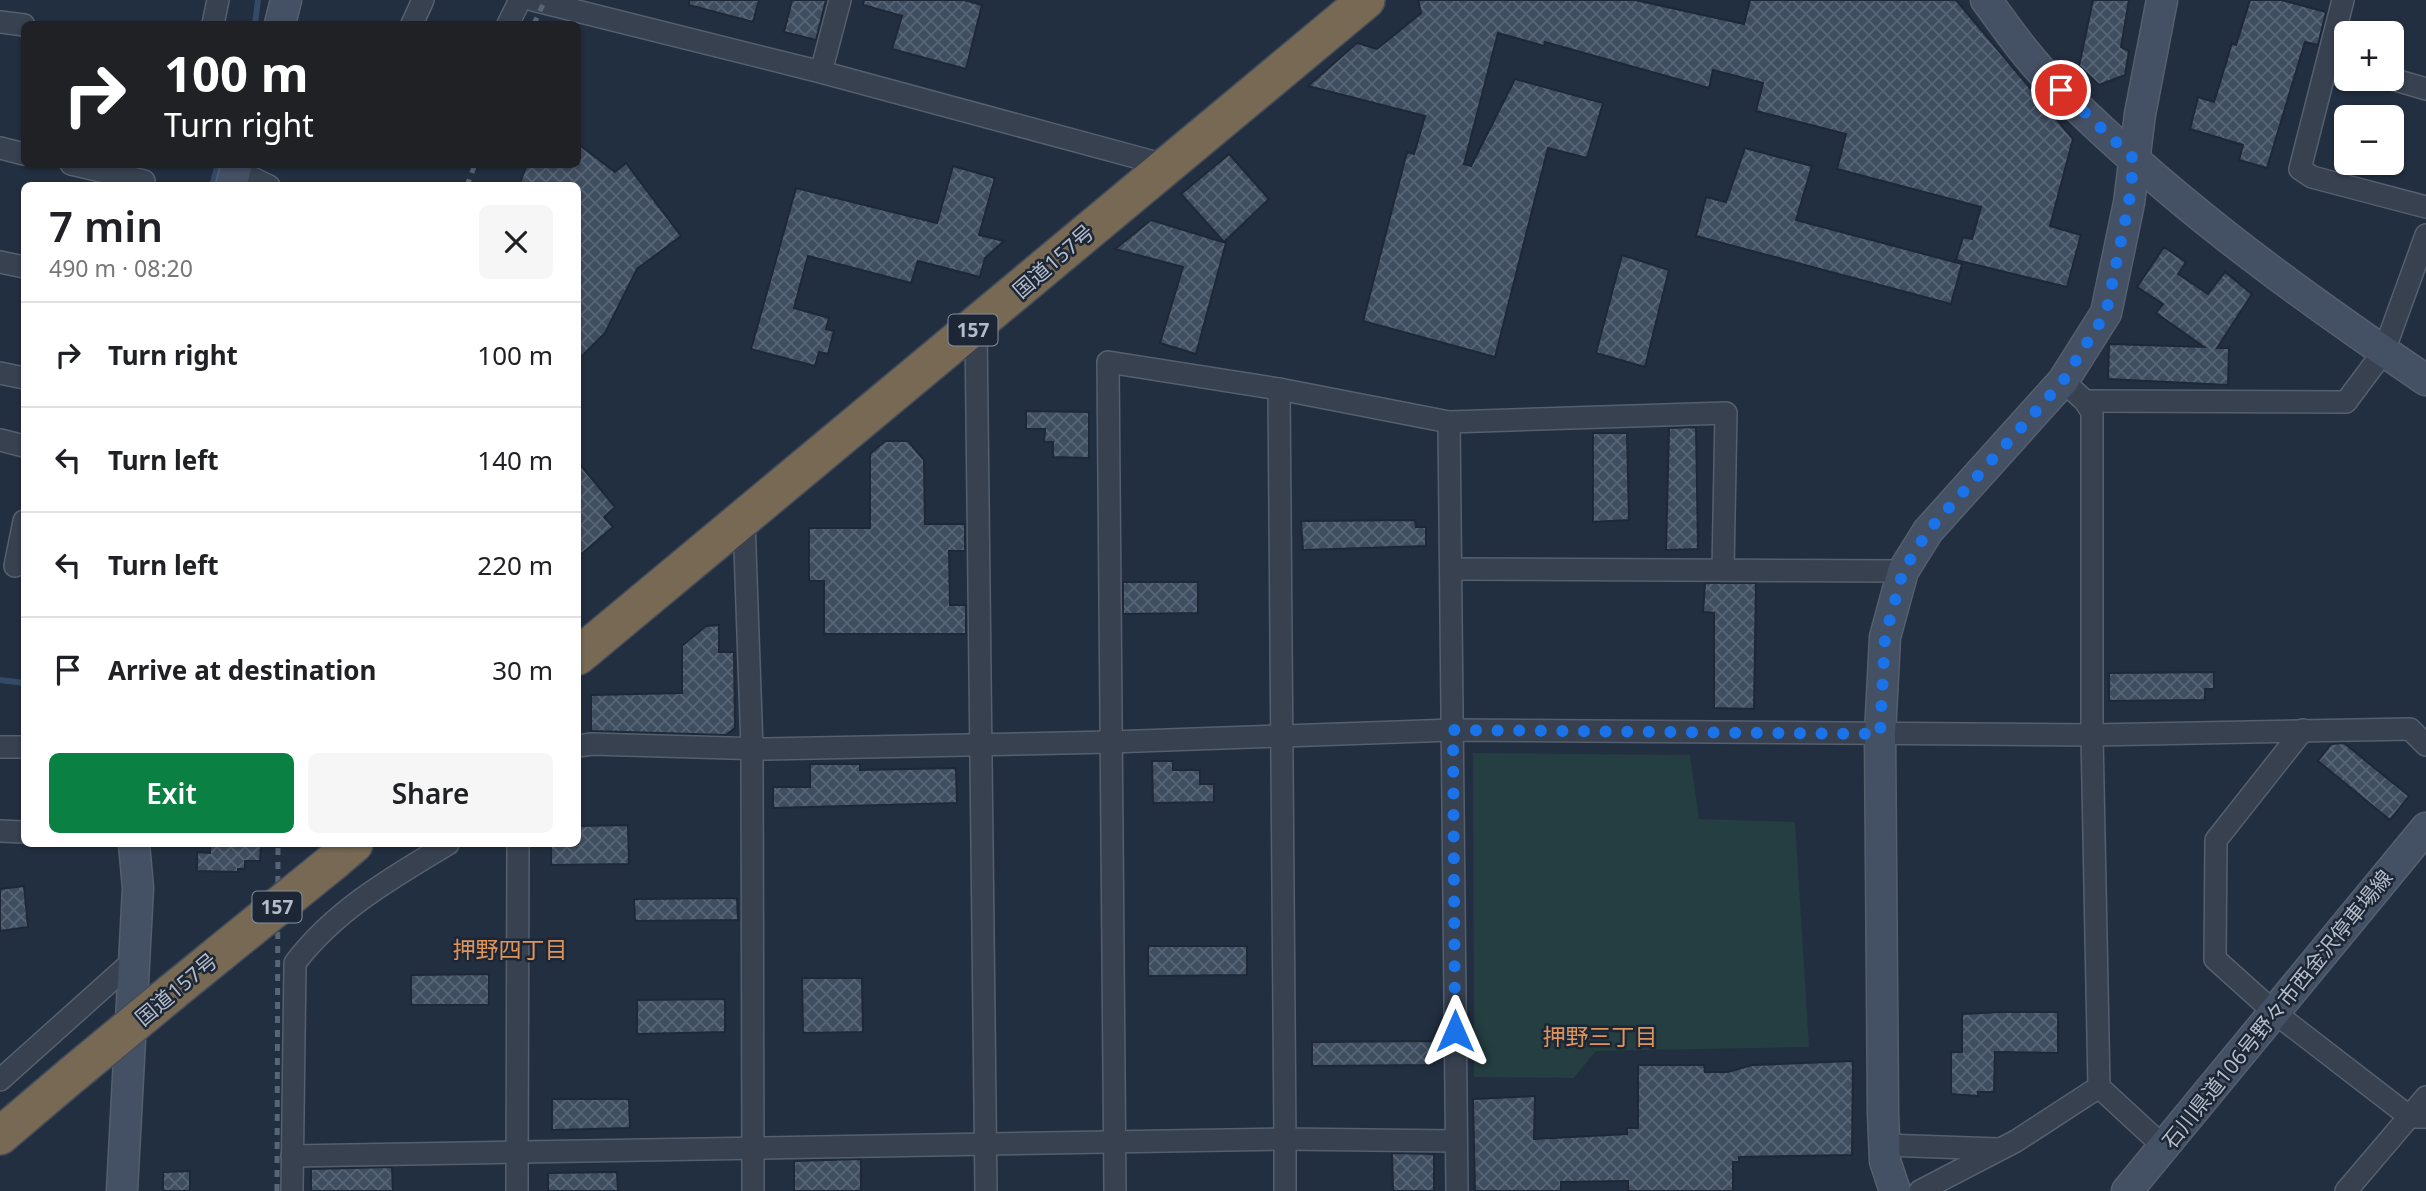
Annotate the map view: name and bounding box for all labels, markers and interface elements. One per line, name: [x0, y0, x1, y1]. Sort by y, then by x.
map controls: [2334, 21, 2404, 175]
button: +: [2334, 21, 2404, 91]
text: 100 m: [164, 40, 309, 106]
icon: right: [49, 49, 140, 140]
pin: [2031, 60, 2091, 120]
icon: arrive: [2042, 71, 2080, 109]
text: Turn right: [164, 103, 314, 146]
button: −: [2334, 105, 2404, 175]
text: 7 min: [49, 197, 163, 254]
button: close: [479, 205, 553, 279]
street label: 国道157号: [1006, 218, 1100, 304]
text: 490 m · 08:20: [49, 252, 193, 284]
road number: 157: [948, 314, 998, 346]
icon: right: [49, 336, 87, 374]
text: Turn right: [108, 337, 238, 373]
text: 100 m: [477, 337, 553, 373]
icon: left: [49, 441, 87, 479]
text: Turn left: [108, 442, 219, 478]
text: 140 m: [477, 442, 553, 478]
icon: left: [49, 546, 87, 584]
text: Turn left: [108, 547, 219, 583]
text: 220 m: [477, 547, 553, 583]
icon: arrive: [49, 651, 87, 689]
text: Arrive at destination: [108, 652, 377, 688]
text: 30 m: [492, 652, 553, 688]
button: Exit: [49, 753, 294, 833]
button: Share: [308, 753, 553, 833]
street label: 石川県道106号野々市西金沢停車場線: [2156, 864, 2398, 1154]
road number: 157: [252, 892, 302, 923]
district label: 押野四丁目: [453, 933, 568, 965]
street label: 国道157号: [129, 946, 223, 1032]
position arrow: [1418, 994, 1492, 1068]
district label: 押野三丁目: [1543, 1020, 1658, 1052]

